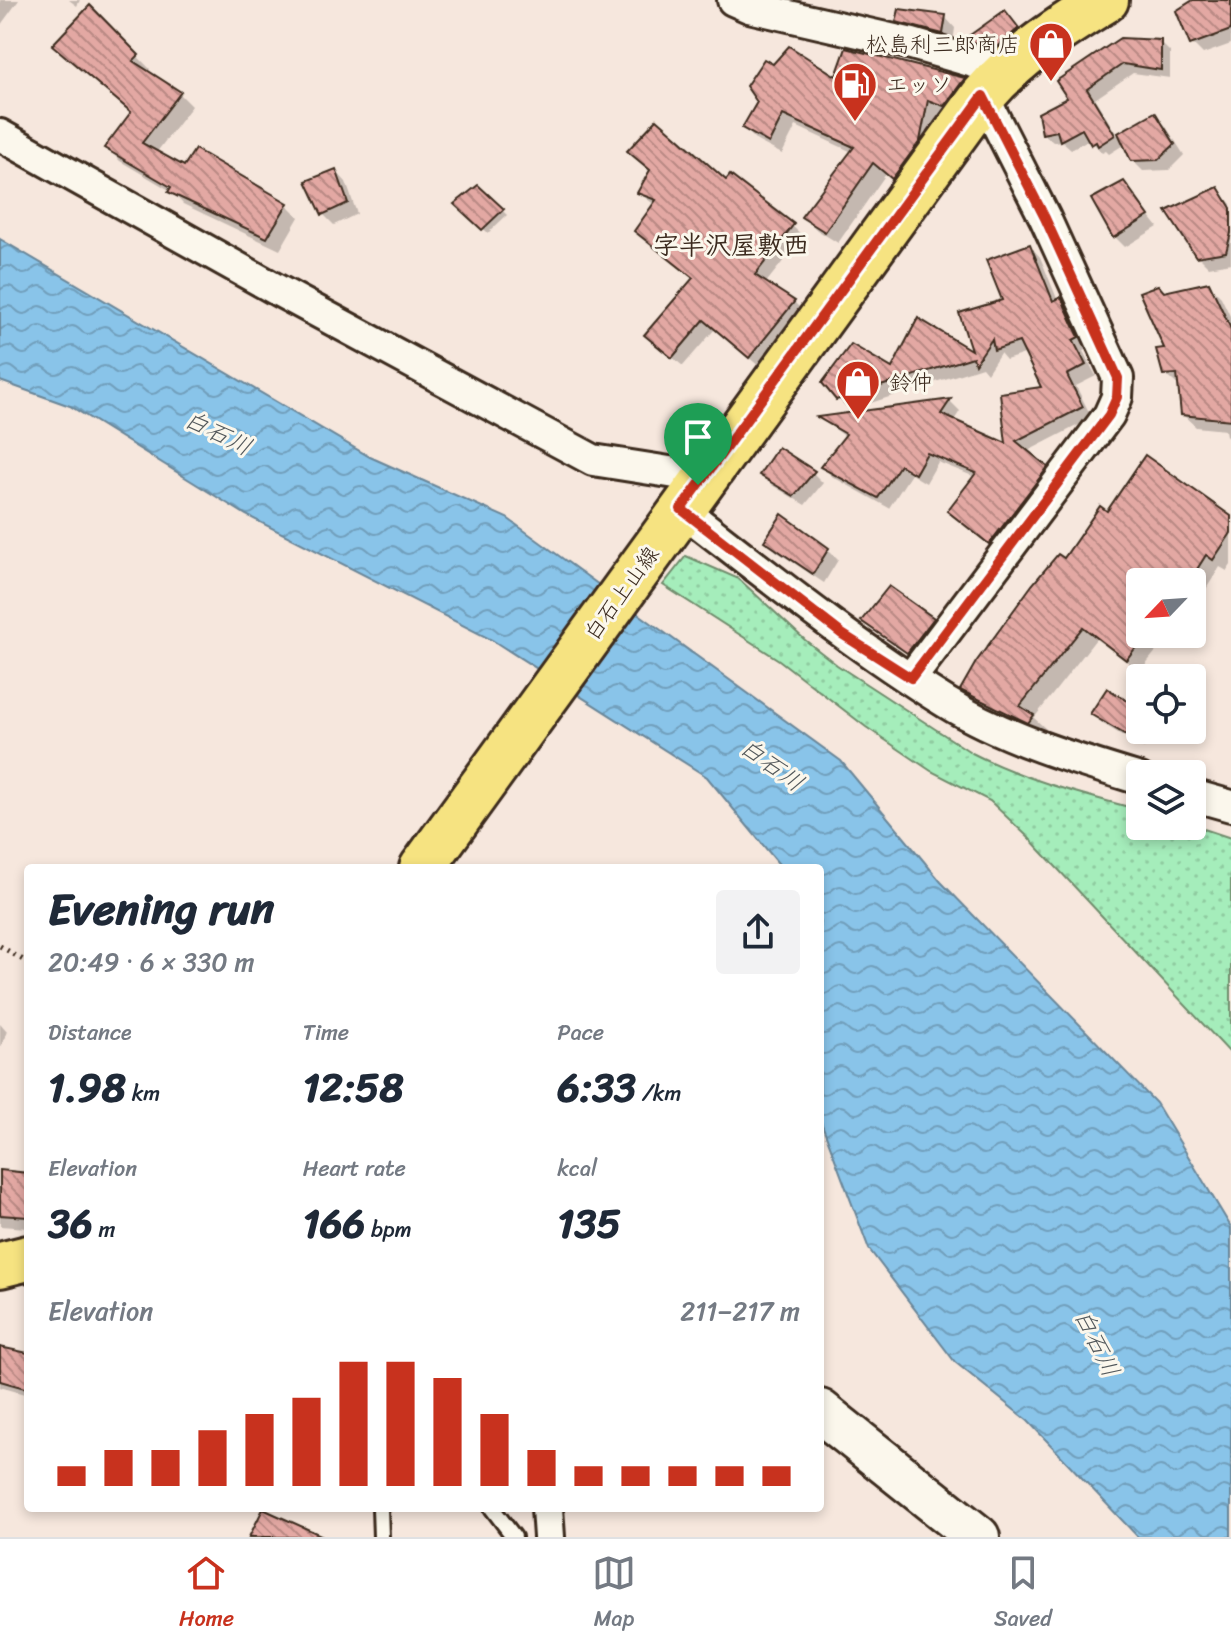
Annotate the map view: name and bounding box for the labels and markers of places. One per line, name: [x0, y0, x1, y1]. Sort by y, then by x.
shop icon: 松島利三郎商店: [1027, 20, 1075, 83]
place label: 松島利三郎商店: [866, 25, 1020, 64]
fuel station icon: エッソ: [831, 60, 879, 123]
place label: エッソ: [886, 65, 952, 104]
shop icon: 鈴仲: [834, 358, 882, 421]
place label: 鈴仲: [889, 363, 933, 402]
pin: [664, 403, 732, 485]

